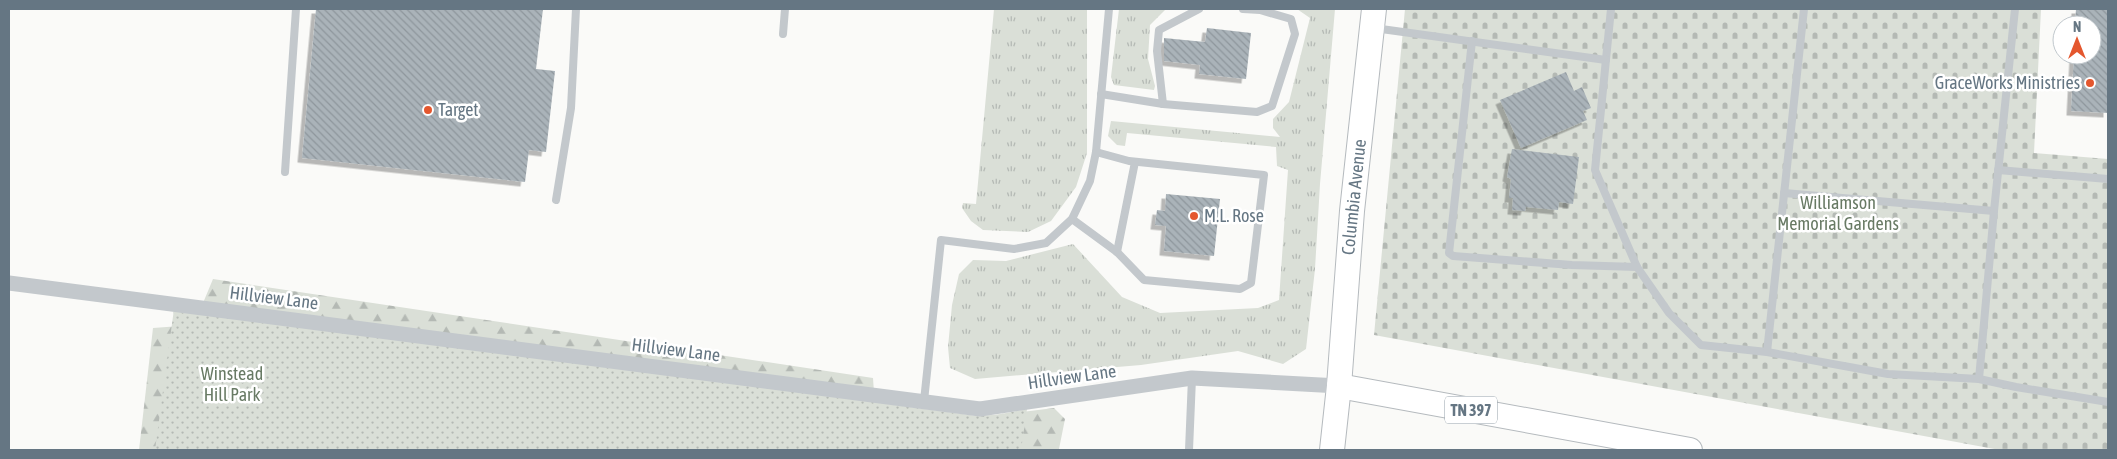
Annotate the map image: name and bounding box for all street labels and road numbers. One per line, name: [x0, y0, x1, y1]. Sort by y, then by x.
street label: Columbia Avenue: [1337, 138, 1370, 256]
street label: Hillview Lane: [229, 282, 319, 313]
street label: Hillview Lane: [631, 334, 721, 365]
street label: Hillview Lane: [1026, 360, 1117, 393]
road number: TN 397: [1445, 396, 1497, 424]

